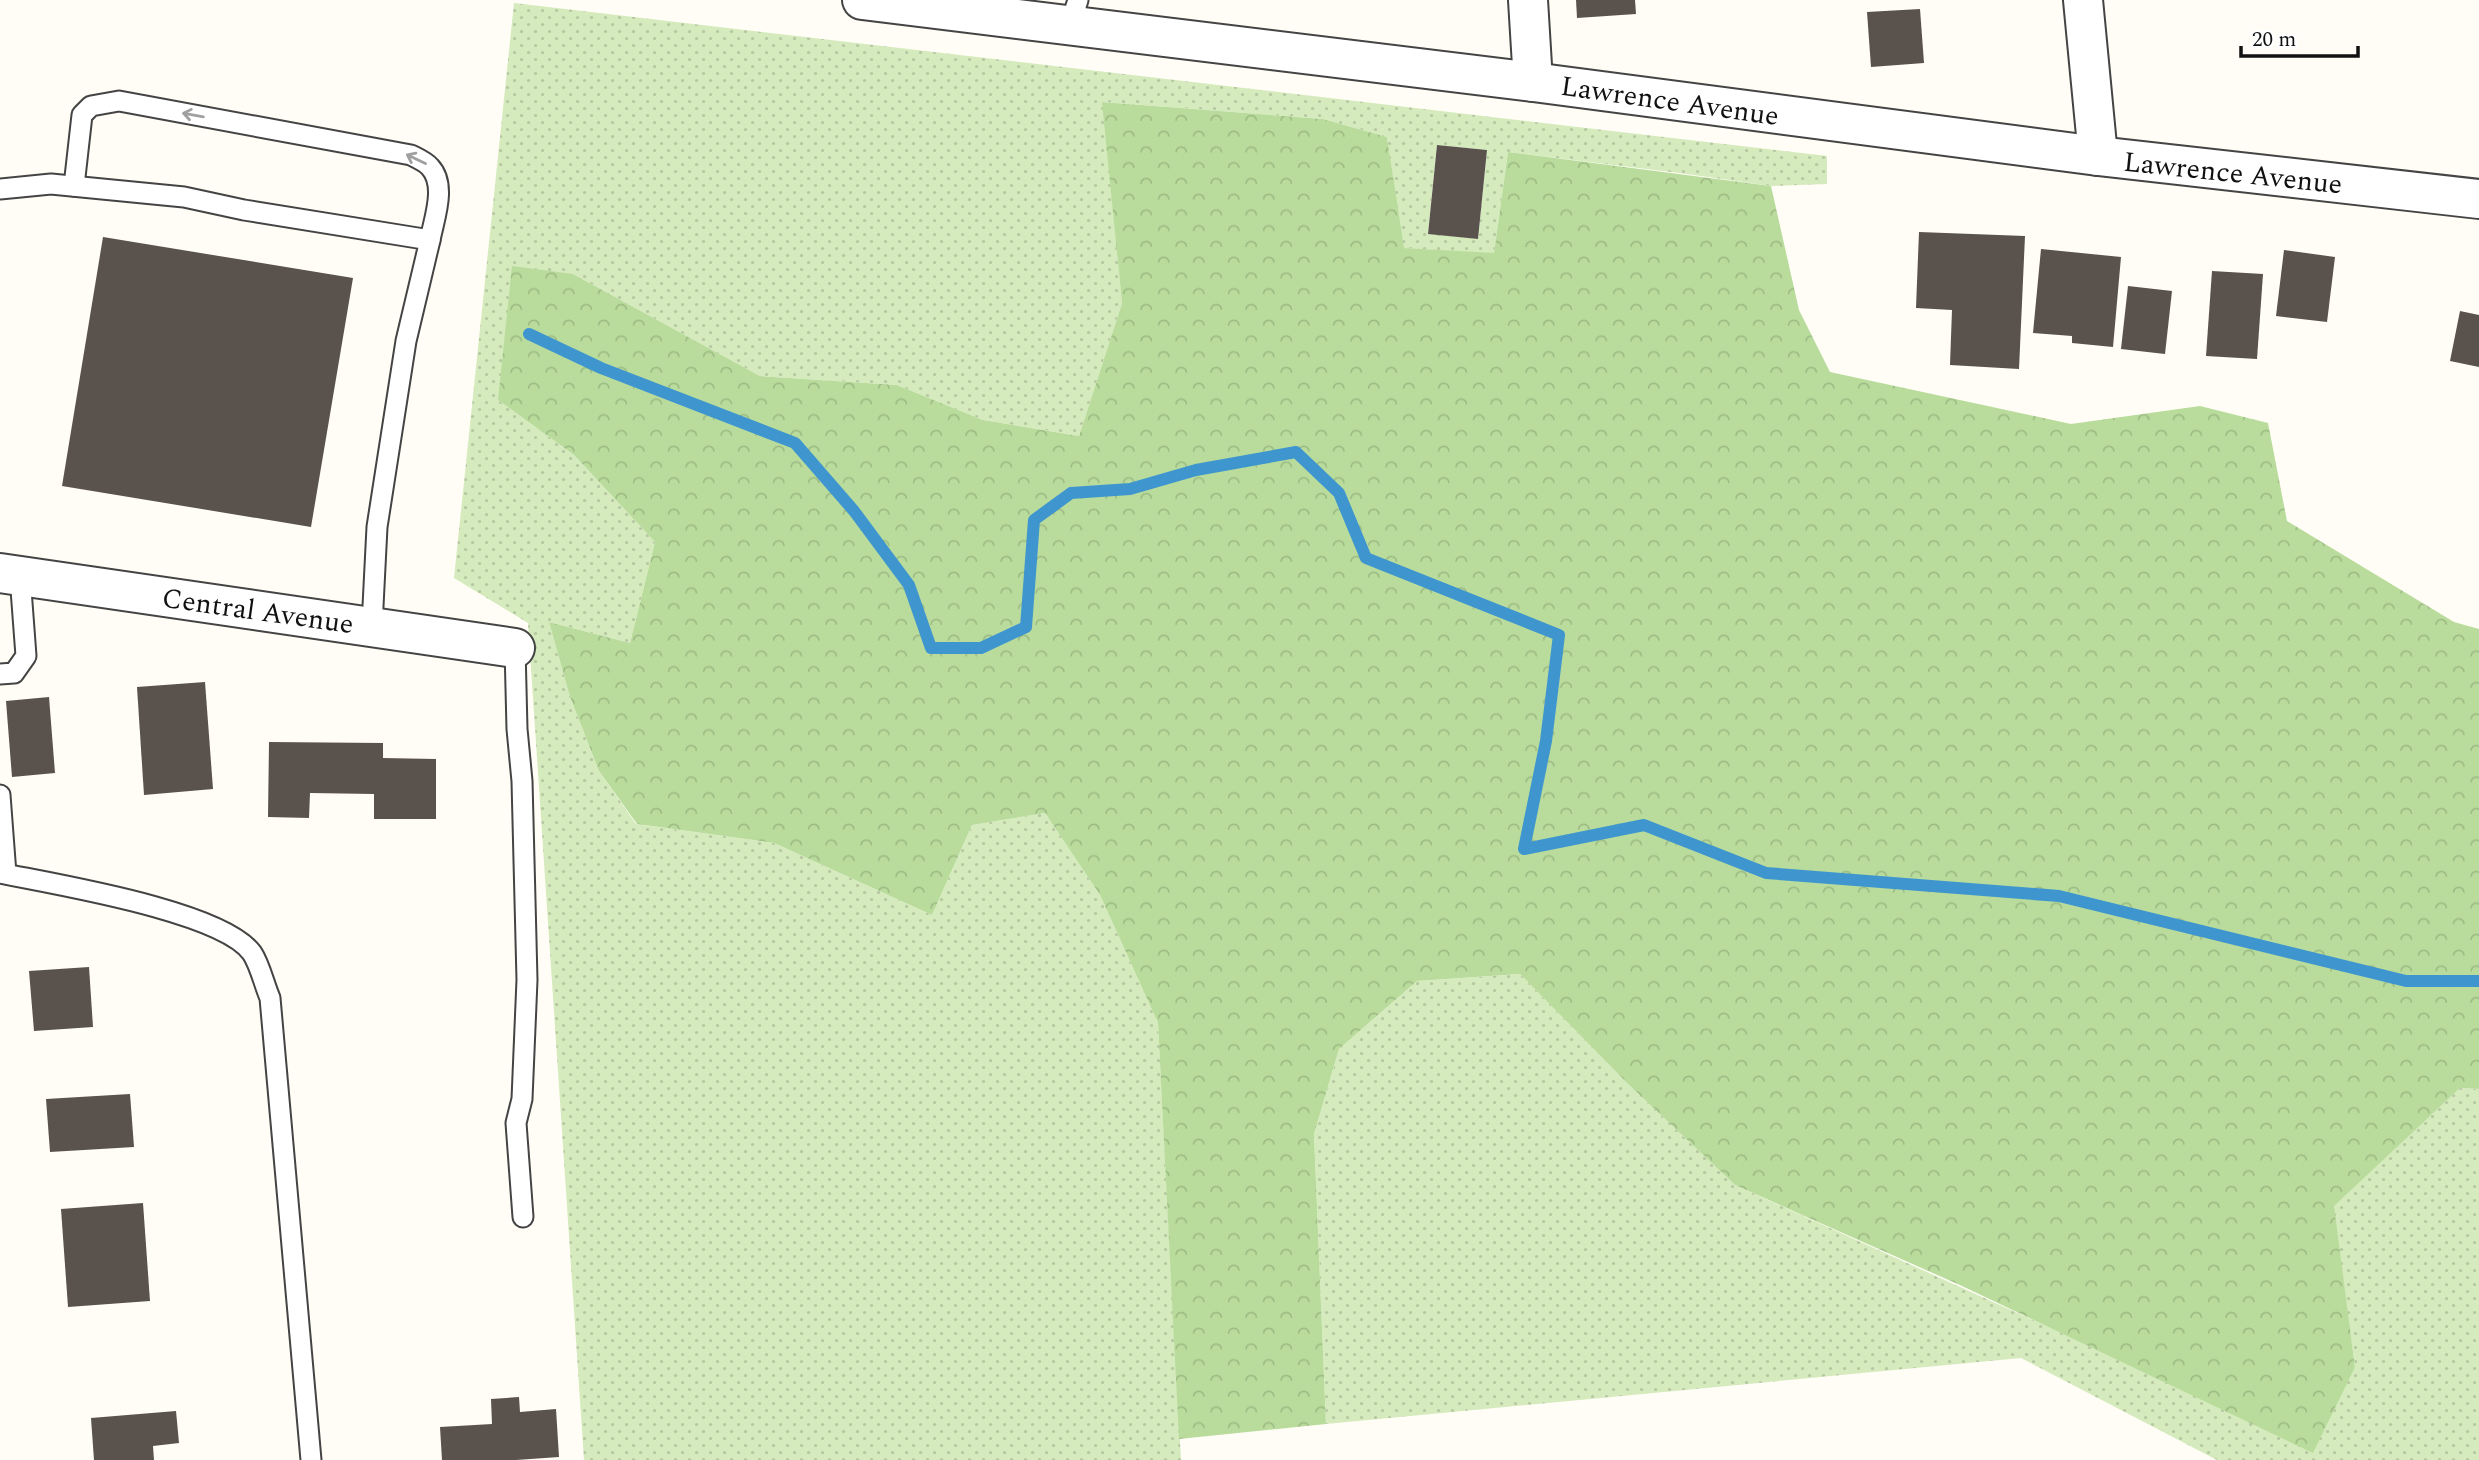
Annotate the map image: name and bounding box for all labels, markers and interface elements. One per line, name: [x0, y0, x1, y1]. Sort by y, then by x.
scale bar: [2241, 14, 2358, 58]
text: 20 m: [2252, 24, 2296, 56]
street label: Lawrence Avenue: [1558, 65, 1782, 138]
one-way arrow: [182, 108, 205, 121]
street label: Lawrence Avenue: [2121, 141, 2344, 206]
one-way arrow: [406, 152, 427, 165]
street label: Central Avenue: [159, 577, 356, 646]

